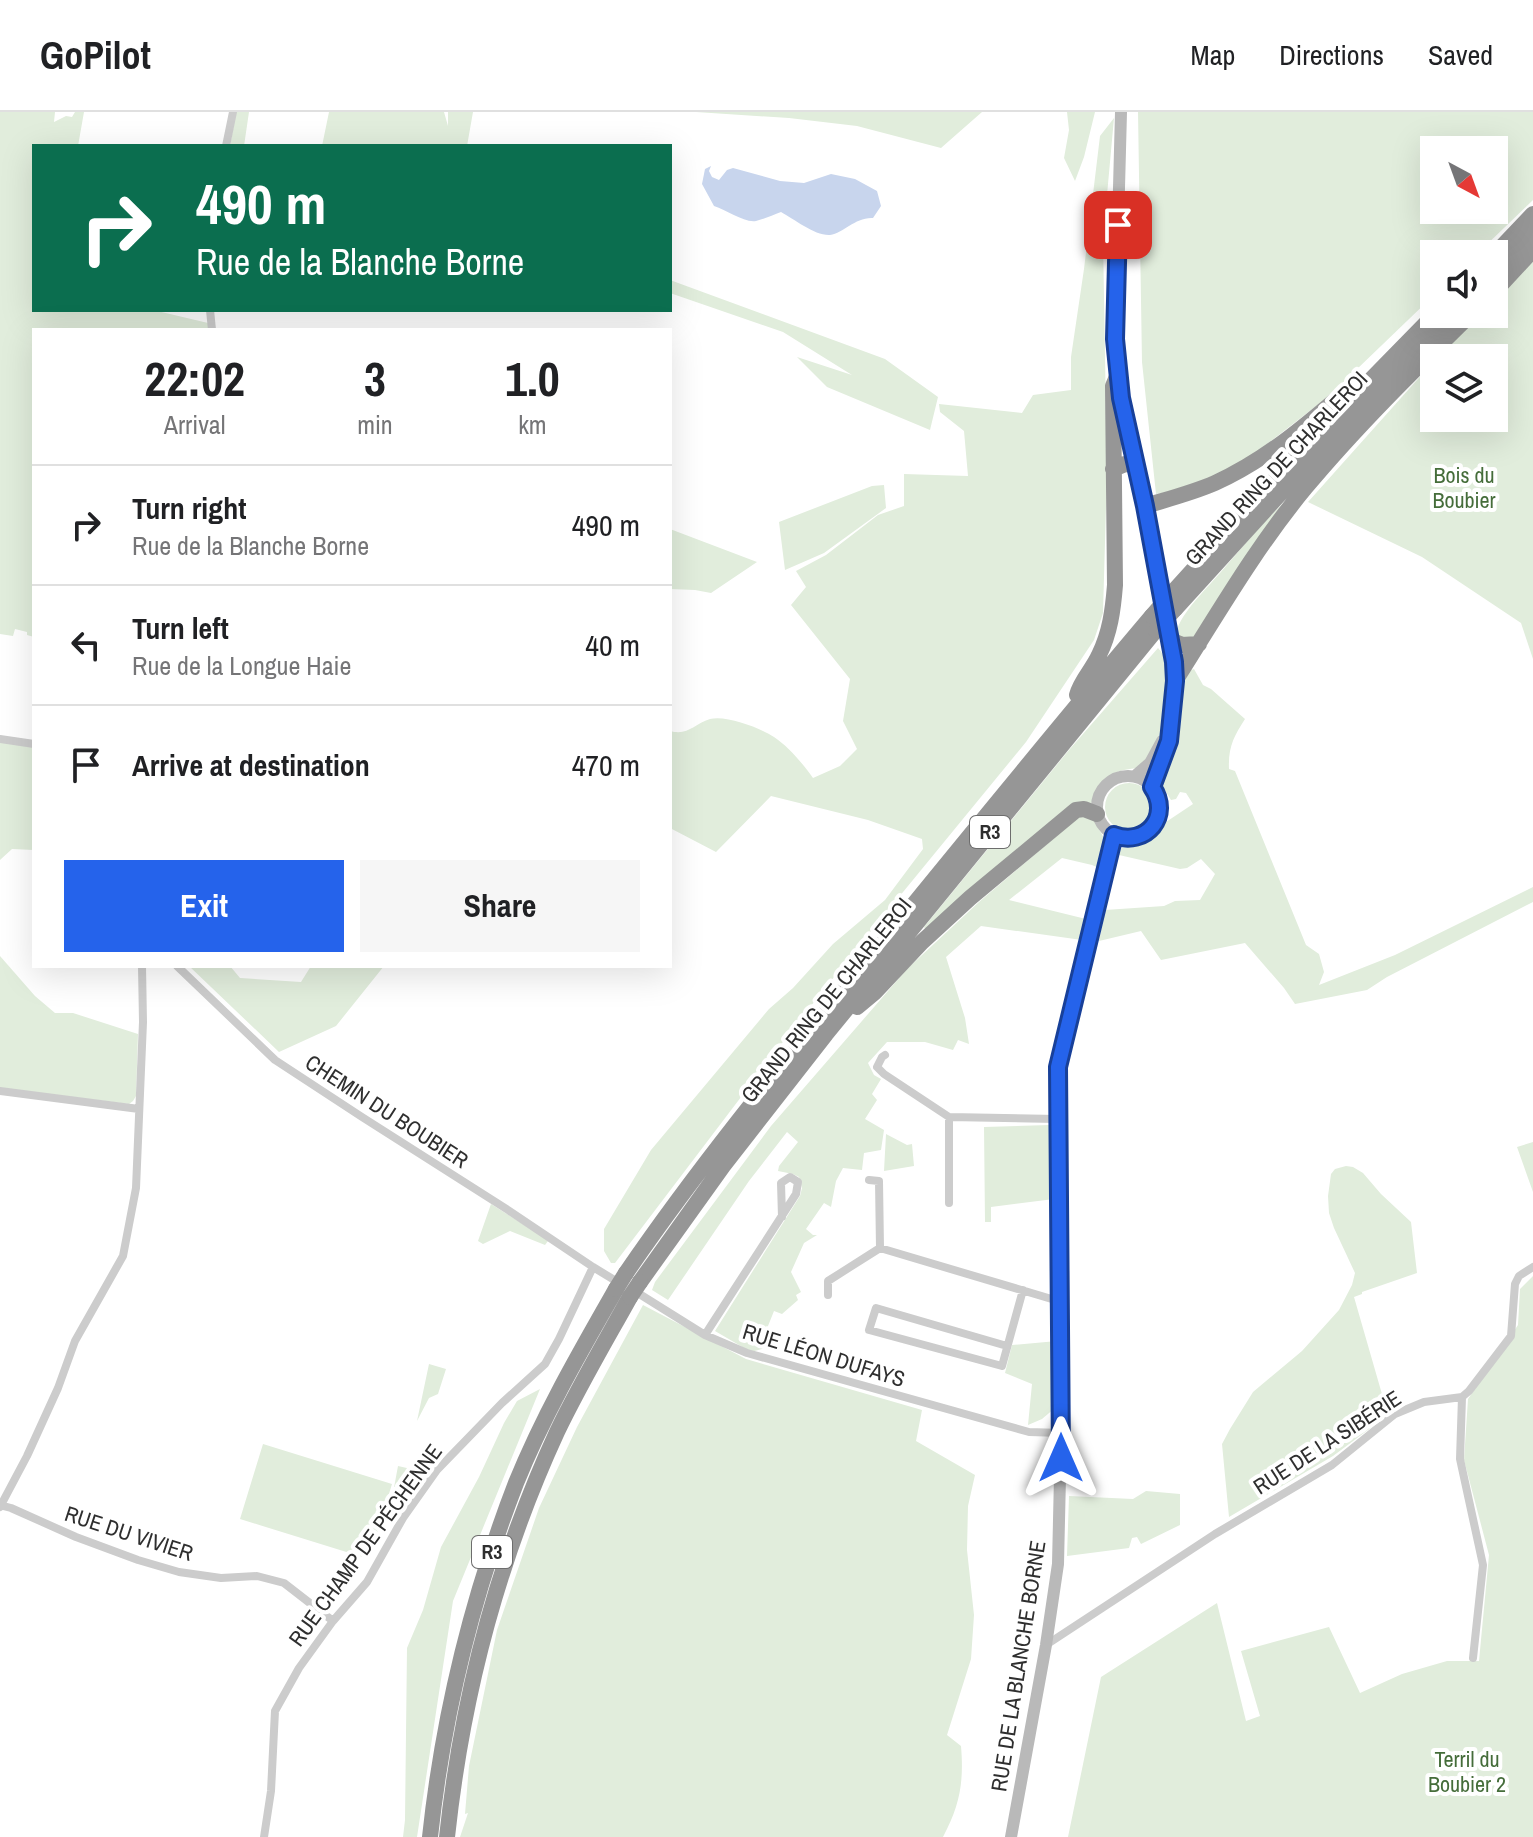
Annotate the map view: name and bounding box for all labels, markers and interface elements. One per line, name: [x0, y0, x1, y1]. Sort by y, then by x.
text: GoPilot: [40, 30, 151, 81]
text: Map: [1191, 36, 1235, 74]
text: Directions: [1279, 36, 1384, 74]
text: Saved: [1428, 36, 1493, 74]
north arrow: [1420, 136, 1508, 224]
map controls: [1420, 136, 1508, 432]
text: 490 m: [196, 166, 326, 241]
icon: right: [64, 176, 168, 280]
pin: [1084, 191, 1152, 259]
icon: arrive: [1096, 203, 1140, 247]
text: Rue de la Blanche Borne: [196, 238, 524, 286]
button: sound: [1420, 240, 1508, 328]
button: layers: [1420, 344, 1508, 432]
text: 22:02: [144, 346, 245, 411]
text: 3: [364, 346, 386, 411]
text: 1.0: [505, 346, 560, 411]
street label: GRAND RING DE CHARLEROI: [1178, 364, 1374, 572]
text: Arrival: [164, 407, 225, 442]
text: min: [357, 407, 393, 442]
text: km: [518, 407, 547, 442]
park label: Bois du Boubier: [1432, 460, 1496, 515]
text: Turn right: [132, 488, 246, 528]
icon: right: [64, 503, 108, 547]
text: 490 m: [572, 505, 640, 545]
text: Rue de la Blanche Borne: [132, 528, 369, 563]
text: Turn left: [132, 608, 229, 648]
icon: left: [64, 623, 108, 667]
text: 40 m: [585, 625, 640, 665]
text: Rue de la Longue Haie: [132, 648, 351, 683]
icon: arrive: [64, 743, 108, 787]
text: Arrive at destination: [132, 745, 370, 785]
text: 470 m: [572, 745, 640, 785]
road number: R3: [970, 816, 1010, 848]
button: Exit: [64, 860, 344, 952]
button: Share: [360, 860, 640, 952]
street label: GRAND RING DE CHARLEROI: [734, 891, 918, 1109]
street label: CHEMIN DU BOUBIER: [300, 1047, 474, 1175]
street label: RUE LÉON DUFAYS: [739, 1316, 909, 1394]
street label: RUE DE LA SIBÉRIE: [1247, 1383, 1407, 1501]
position arrow: [1019, 1416, 1103, 1500]
street label: RUE CHAMP DE PÉCHENNE: [281, 1438, 449, 1652]
street label: RUE DU VIVIER: [61, 1498, 197, 1568]
road number: R3: [472, 1536, 512, 1568]
street label: RUE DE LA BLANCHE BORNE: [983, 1538, 1053, 1794]
park label: Terril du Boubier 2: [1428, 1744, 1506, 1799]

